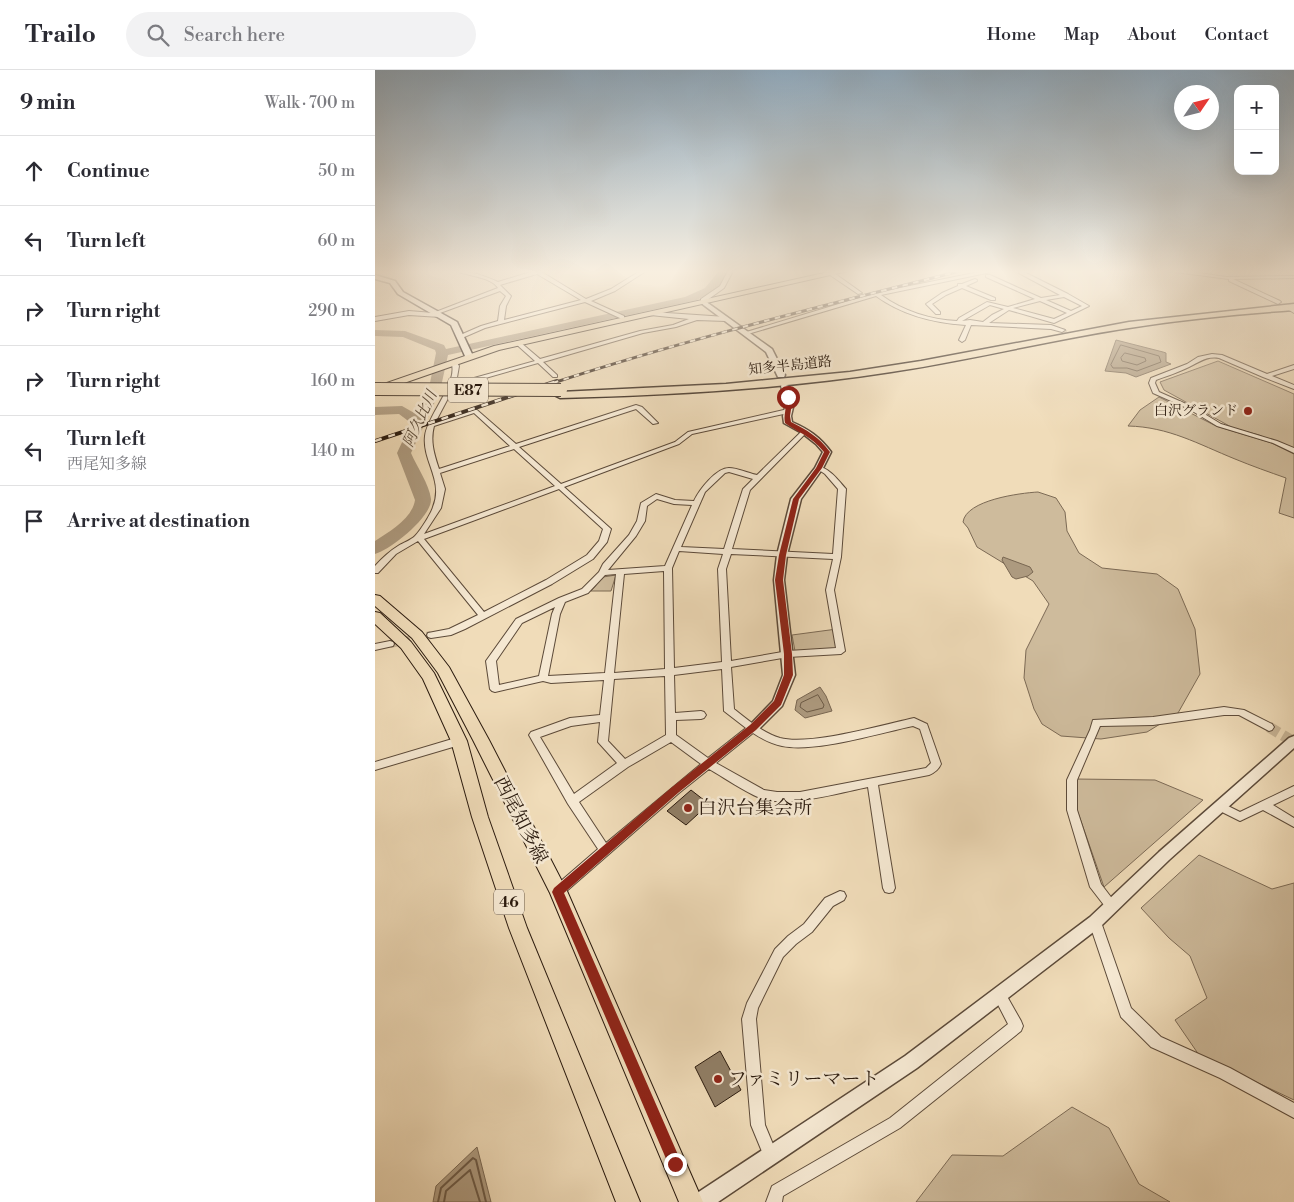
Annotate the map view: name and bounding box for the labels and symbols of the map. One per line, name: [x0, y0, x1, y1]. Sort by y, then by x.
north arrow: [1174, 85, 1219, 130]
street label: 知多半島道路: [747, 353, 833, 379]
road number: E87: [448, 378, 488, 402]
water label: 阿久比川: [399, 386, 442, 450]
route start: [777, 386, 800, 409]
place label: 白沢グランド: [1154, 402, 1238, 420]
marker: 白沢グランド: [1242, 405, 1254, 417]
street label: 西尾知多線: [489, 772, 553, 868]
place label: 白沢台集会所: [698, 796, 812, 820]
marker: 白沢台集会所: [682, 802, 694, 814]
road number: 46: [494, 890, 524, 914]
place label: ファミリーマート: [728, 1067, 880, 1091]
marker: ファミリーマート: [712, 1073, 724, 1085]
route end: [664, 1153, 687, 1176]

